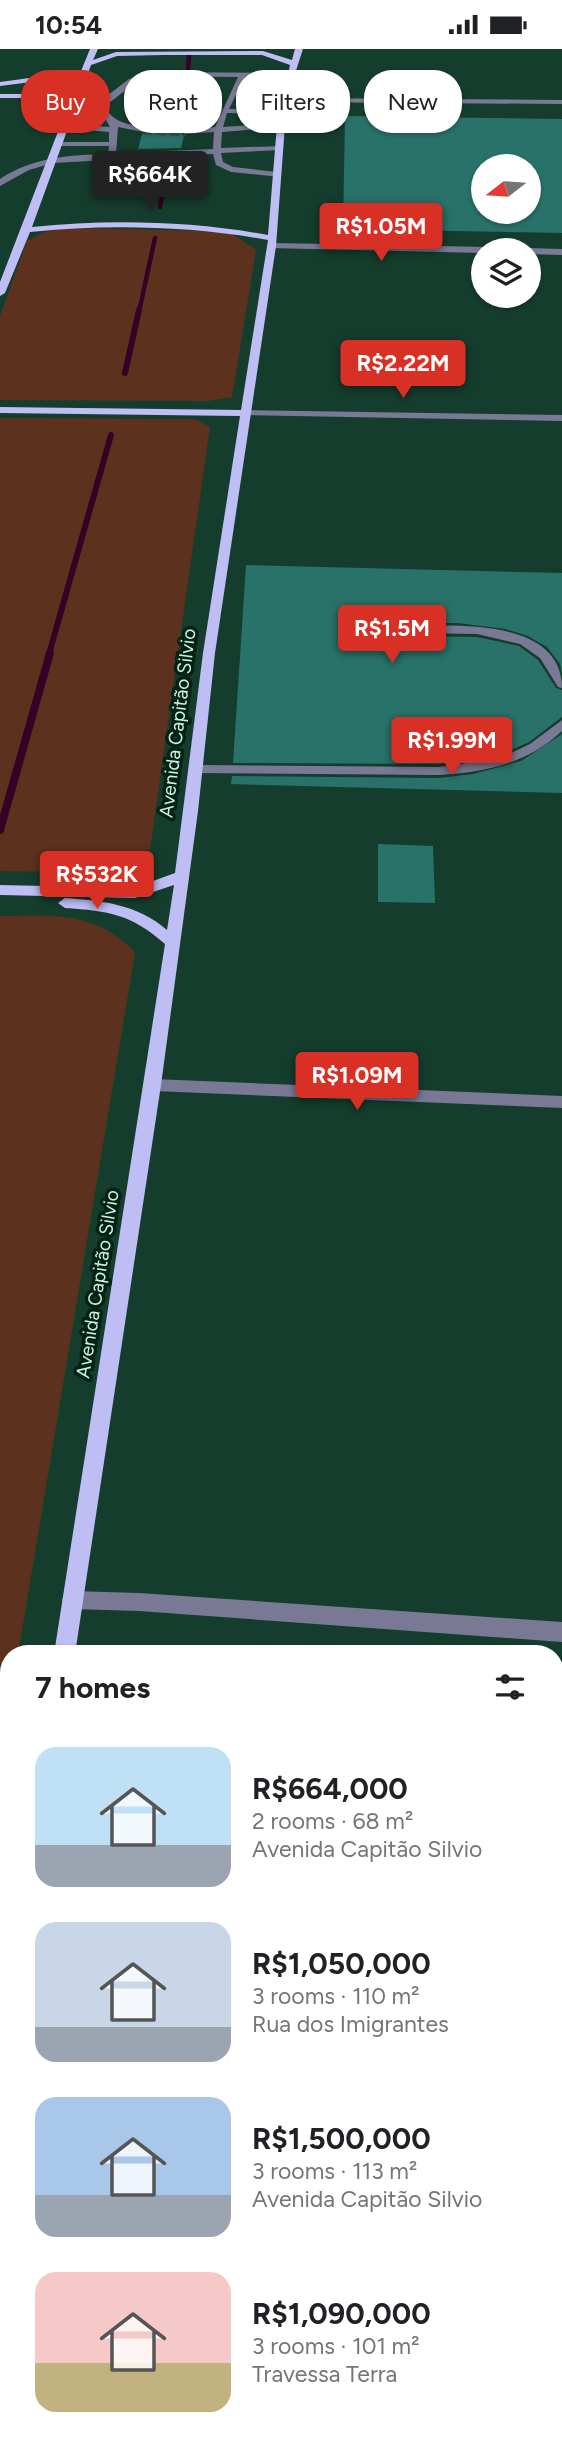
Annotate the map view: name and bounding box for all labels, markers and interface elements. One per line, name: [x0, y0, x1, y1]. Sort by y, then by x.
text: 10:54: [35, 9, 102, 41]
chip: Buy: [21, 70, 110, 133]
chip: Rent: [124, 70, 222, 133]
chip: Filters: [236, 70, 350, 133]
chip: New: [364, 70, 462, 133]
pin: R$664K: [93, 151, 207, 211]
north arrow: [471, 154, 541, 224]
map controls: [471, 154, 541, 308]
text: R$664K: [108, 160, 192, 188]
pin: R$1.05M: [316, 203, 446, 263]
text: R$1.05M: [336, 212, 426, 240]
button: layers: [471, 238, 541, 308]
pin: R$2.22M: [338, 341, 468, 400]
text: R$2.22M: [357, 349, 449, 377]
pin: R$1.5M: [335, 605, 449, 665]
text: R$1.5M: [354, 614, 430, 642]
street label: Avenida Capitão Silvio: [154, 627, 201, 819]
pin: R$1.99M: [387, 717, 517, 777]
text: R$1.99M: [407, 726, 497, 754]
pin: R$532K: [40, 851, 154, 911]
text: R$532K: [56, 860, 138, 888]
pin: R$1.09M: [292, 1053, 422, 1112]
text: R$1.09M: [312, 1061, 402, 1089]
street label: Avenida Capitão Silvio: [71, 1188, 124, 1380]
icon: filters: [491, 1668, 529, 1706]
text: 7 homes: [35, 1669, 150, 1706]
text: R$664,000: [252, 1770, 408, 1807]
icon: home: [91, 1775, 175, 1859]
text: 2 rooms · 68 m²: [252, 1807, 413, 1835]
text: Avenida Capitão Silvio: [252, 1835, 482, 1863]
text: R$1,050,000: [252, 1945, 431, 1982]
icon: home: [91, 1950, 175, 2034]
text: 3 rooms · 110 m²: [252, 1982, 419, 2010]
text: Rua dos Imigrantes: [252, 2010, 449, 2038]
text: R$1,500,000: [252, 2120, 431, 2157]
icon: home: [91, 2125, 175, 2209]
text: 3 rooms · 113 m²: [252, 2157, 417, 2185]
text: Avenida Capitão Silvio: [252, 2185, 482, 2213]
text: R$1,090,000: [252, 2295, 431, 2332]
icon: home: [91, 2300, 175, 2384]
text: 3 rooms · 101 m²: [252, 2332, 419, 2360]
text: Travessa Terra: [252, 2360, 397, 2388]

